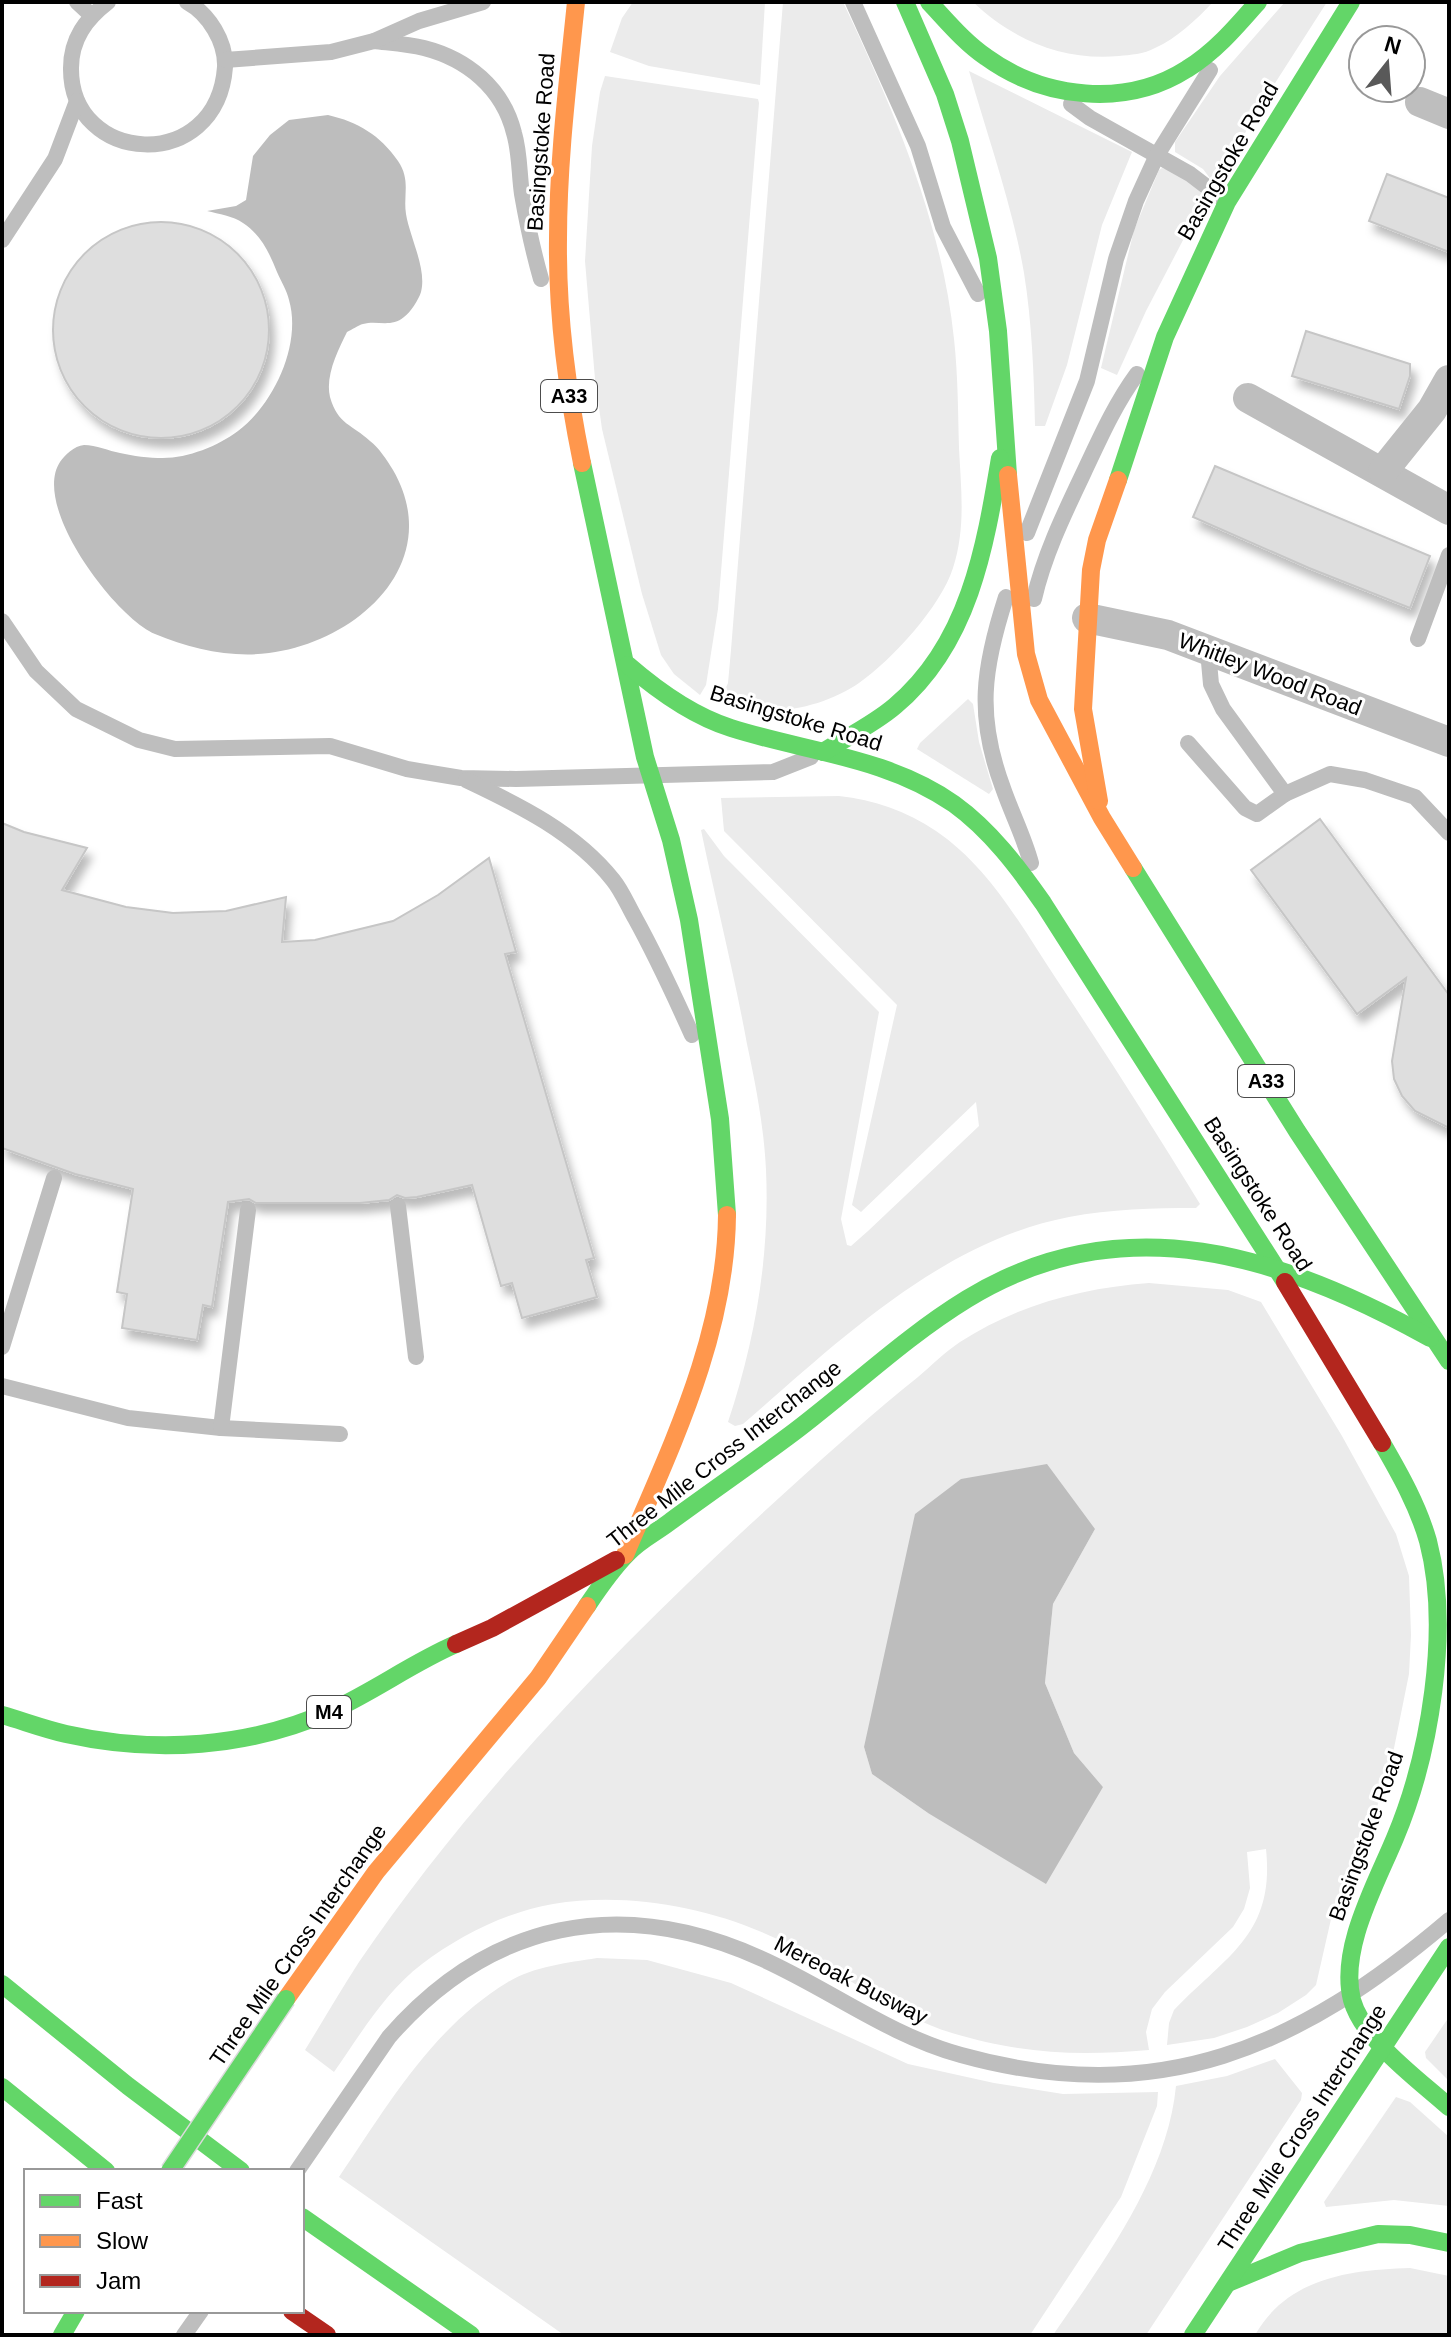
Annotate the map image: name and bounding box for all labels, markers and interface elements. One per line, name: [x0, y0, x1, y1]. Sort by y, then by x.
north arrow: [1347, 24, 1427, 104]
text: N: [1381, 31, 1404, 60]
street label: Basingstoke Road: [522, 52, 560, 232]
street label: Basingstoke Road: [1173, 77, 1283, 245]
road number: A33: [541, 380, 597, 412]
street label: Whitley Wood Road: [1175, 628, 1365, 720]
street label: Basingstoke Road: [707, 680, 885, 756]
road number: A33: [1238, 1065, 1294, 1097]
street label: Basingstoke Road: [1199, 1112, 1317, 1276]
street label: Three Mile Cross Interchange: [602, 1355, 846, 1553]
road number: M4: [307, 1696, 351, 1728]
street label: Basingstoke Road: [1324, 1748, 1408, 1924]
street label: Three Mile Cross Interchange: [205, 1819, 391, 2071]
street label: Mereoak Busway: [770, 1931, 932, 2029]
street label: Three Mile Cross Interchange: [1213, 2000, 1391, 2256]
legend: [24, 2169, 304, 2313]
text: Fast: [96, 2187, 143, 2214]
text: Slow: [96, 2227, 149, 2254]
text: Jam: [96, 2267, 141, 2294]

